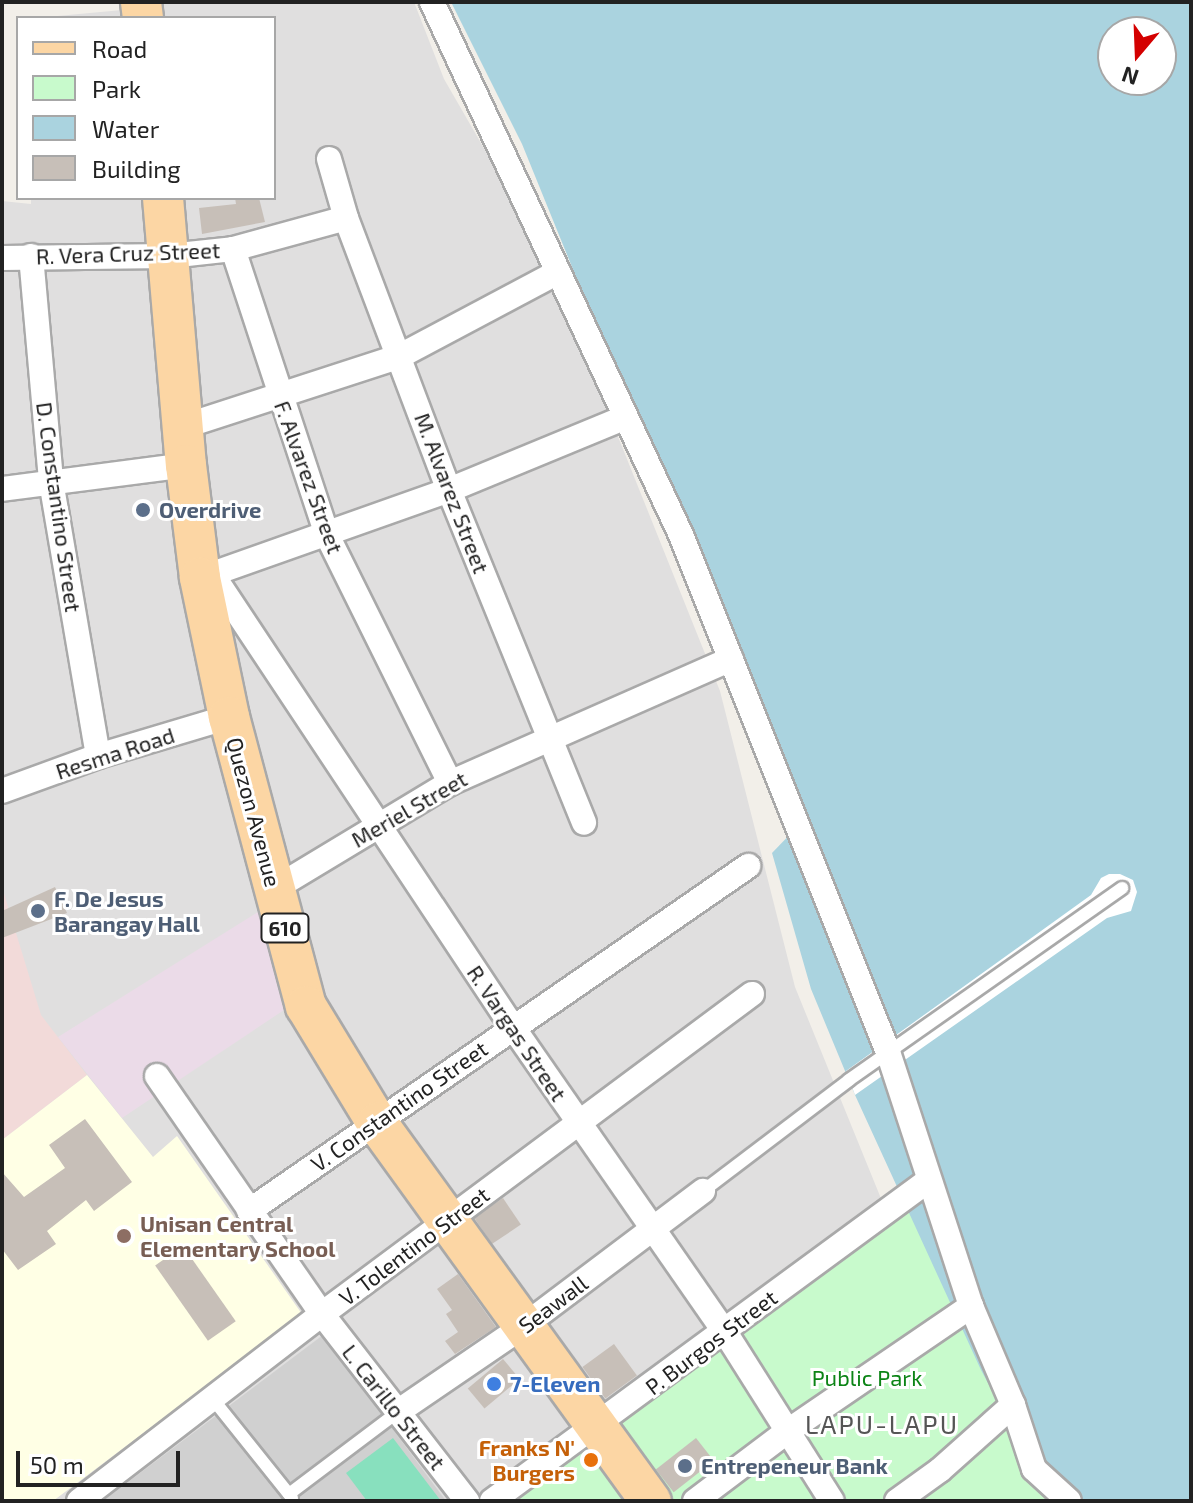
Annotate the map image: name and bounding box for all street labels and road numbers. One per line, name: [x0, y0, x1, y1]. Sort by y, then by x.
street label: R. Vera Cruz Street: [35, 237, 221, 269]
street label: F. Alvarez Street: [269, 397, 349, 557]
street label: D. Constantino Street: [31, 400, 87, 614]
street label: M. Alvarez Street: [409, 409, 495, 577]
street label: Resma Road: [52, 721, 178, 785]
street label: Quezon Avenue: [221, 734, 287, 890]
street label: Meriel Street: [346, 765, 472, 853]
road number: 610: [259, 912, 311, 944]
street label: R. Vargas Street: [462, 960, 572, 1106]
street label: V. Constantino Street: [306, 1035, 492, 1177]
street label: V. Tolentino Street: [334, 1181, 494, 1311]
street label: Seawall: [513, 1270, 593, 1338]
street label: P. Burgos Street: [640, 1284, 782, 1400]
street label: L. Carillo Street: [337, 1339, 451, 1475]

